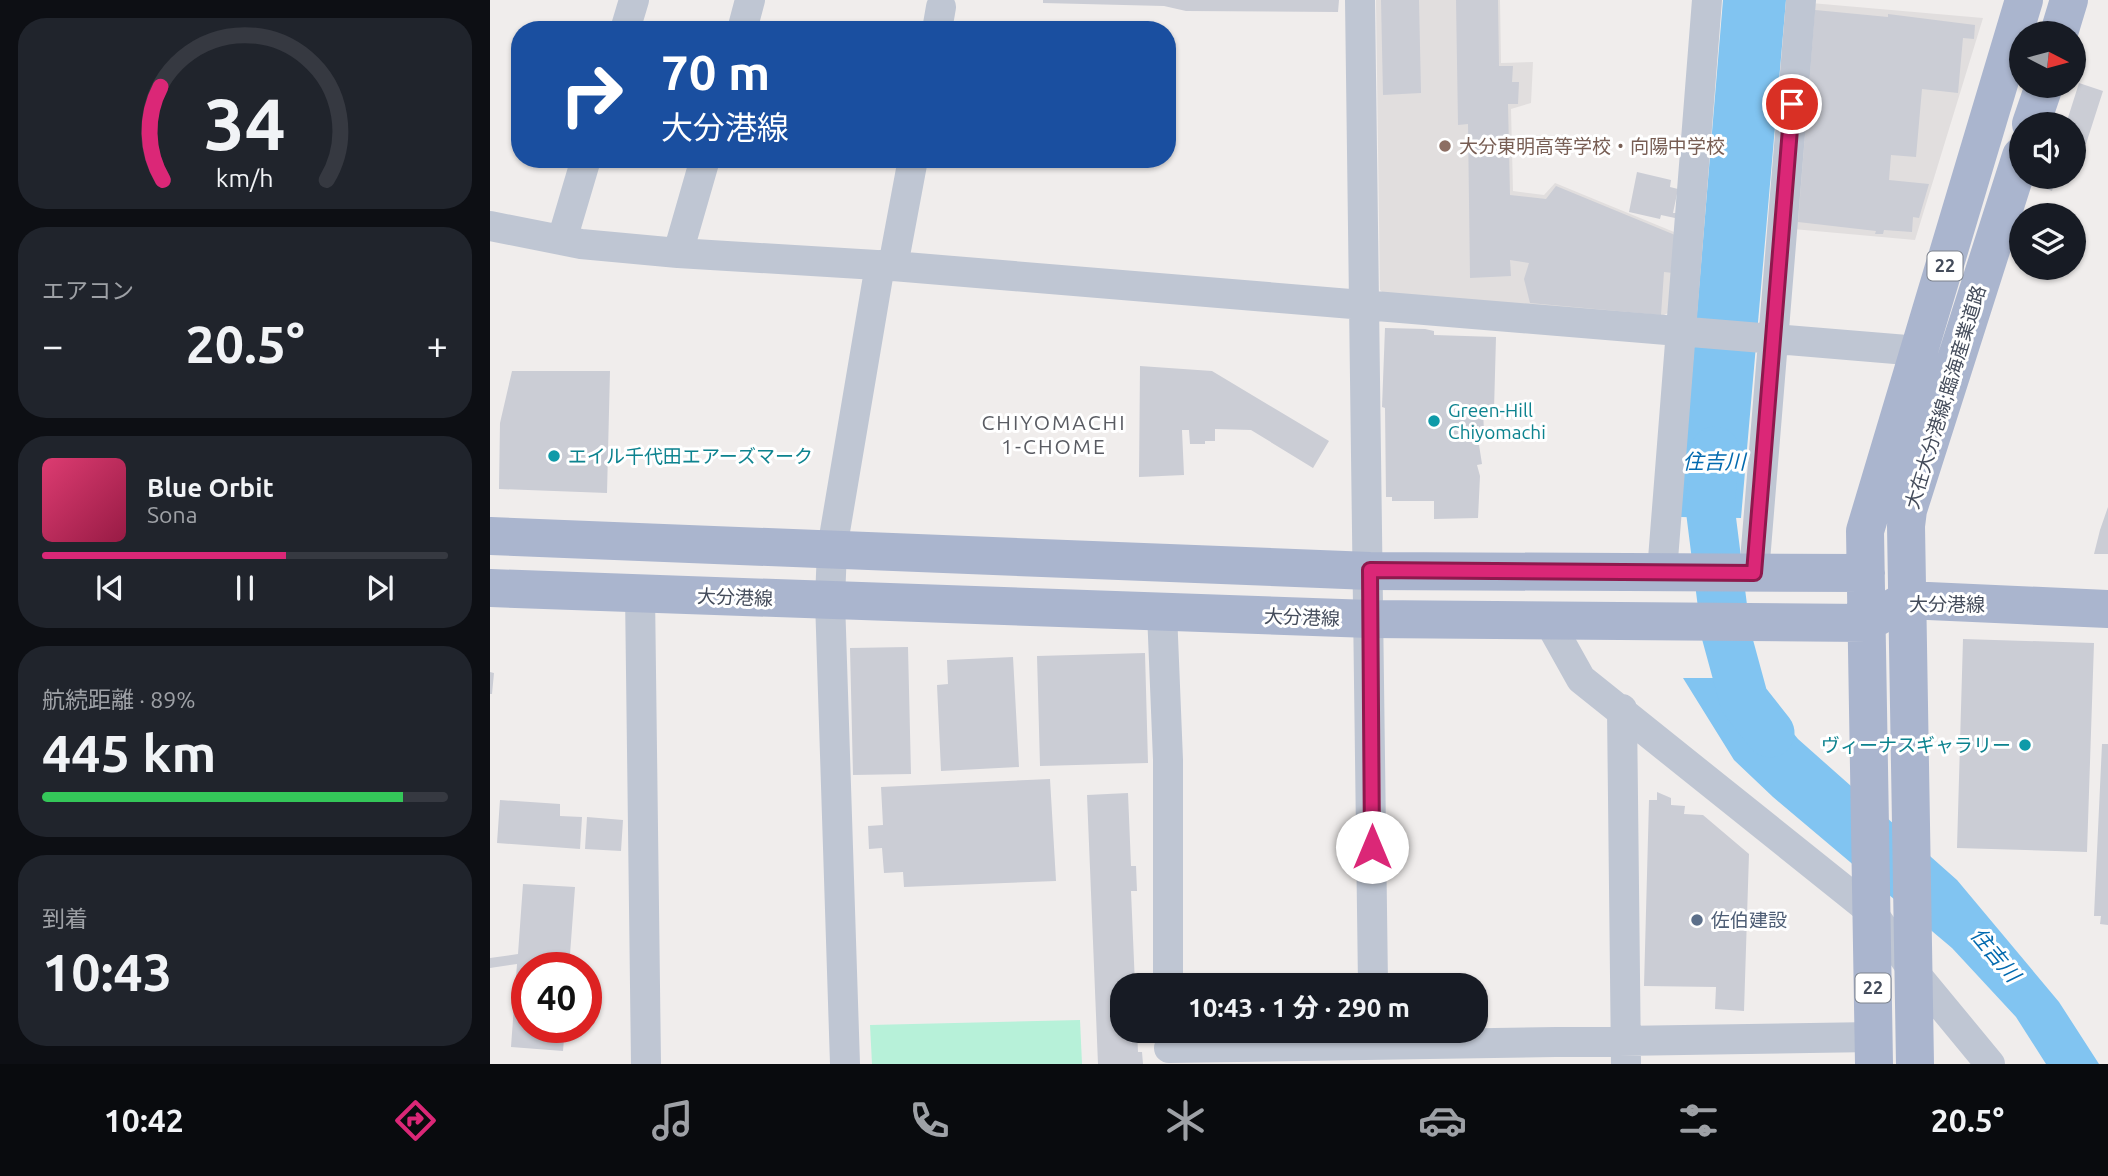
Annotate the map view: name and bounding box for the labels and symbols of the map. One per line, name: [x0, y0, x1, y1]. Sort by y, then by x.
north arrow: [2009, 21, 2086, 98]
pin: [1762, 74, 1822, 134]
place label: 大分東明高等学校・向陽中学校: [1459, 135, 1725, 157]
marker: 大分東明高等学校・向陽中学校: [1437, 138, 1453, 154]
road number: 22: [1928, 252, 1962, 280]
street label: 大在大分港線;臨海産業道路: [1900, 283, 1990, 511]
place label: Green-Hill Chiyomachi: [1448, 399, 1546, 443]
district label: CHIYOMACHI 1-CHOME: [981, 410, 1127, 458]
marker: Green-Hill Chiyomachi: [1426, 413, 1442, 429]
place label: エイル千代田エアーズマーク: [568, 445, 813, 467]
marker: エイル千代田エアーズマーク: [546, 448, 562, 464]
water label: 住吉川: [1683, 449, 1747, 473]
street label: 大分港線: [697, 585, 773, 609]
street label: 大分港線: [1909, 593, 1985, 615]
street label: 大分港線: [1264, 605, 1340, 629]
place label: ヴィーナスギャラリー: [1821, 734, 2011, 756]
marker: ヴィーナスギャラリー: [2017, 737, 2033, 753]
position arrow: [1335, 810, 1409, 884]
place label: 佐伯建設: [1711, 909, 1787, 931]
marker: 佐伯建設: [1689, 912, 1705, 928]
water label: 住吉川: [1966, 923, 2026, 988]
speed limit sign: 40: [511, 952, 602, 1043]
road number: 22: [1856, 973, 1890, 1002]

